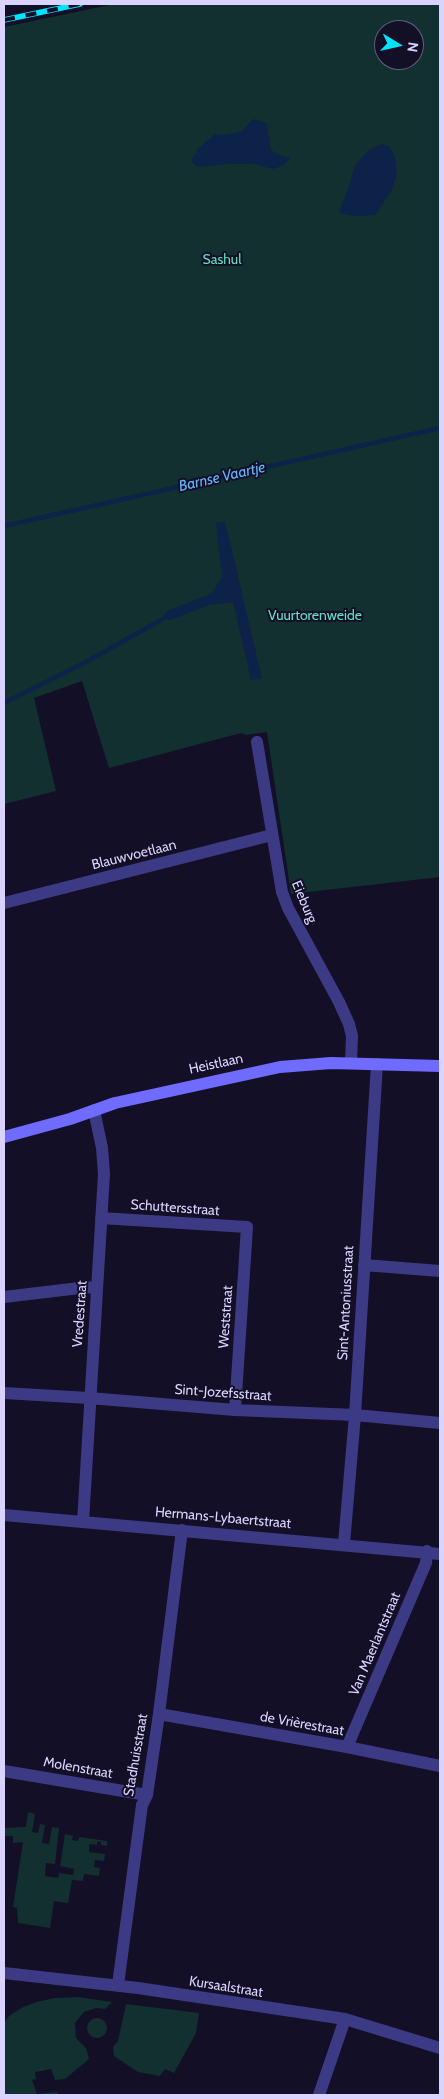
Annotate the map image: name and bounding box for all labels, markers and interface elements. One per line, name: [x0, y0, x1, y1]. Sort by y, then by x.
north arrow: [374, 20, 424, 70]
text: N: [403, 41, 422, 53]
park label: Sashul: [203, 252, 241, 268]
water label: Barnse Vaartje: [177, 458, 267, 496]
park label: Vuurtorenweide: [268, 608, 362, 624]
street label: Blauwvoetlaan: [90, 836, 178, 874]
street label: Eieburg: [288, 878, 320, 926]
street label: Heistlaan: [187, 1050, 245, 1078]
street label: Schuttersstraat: [130, 1197, 220, 1219]
street label: Sint-Antoniusstraat: [335, 1245, 357, 1361]
street label: Vredestraat: [69, 1280, 91, 1348]
street label: Weststraat: [215, 1285, 237, 1349]
street label: Sint-Jozefsstraat: [174, 1381, 272, 1405]
street label: Hermans-Lybaertstraat: [154, 1504, 292, 1532]
street label: Van Maerlantstraat: [346, 1590, 404, 1698]
street label: de Vrièrestraat: [259, 1708, 345, 1740]
street label: Stadhuisstraat: [120, 1712, 152, 1798]
street label: Molenstraat: [42, 1754, 114, 1782]
street label: Kursaalstraat: [188, 1973, 264, 2001]

